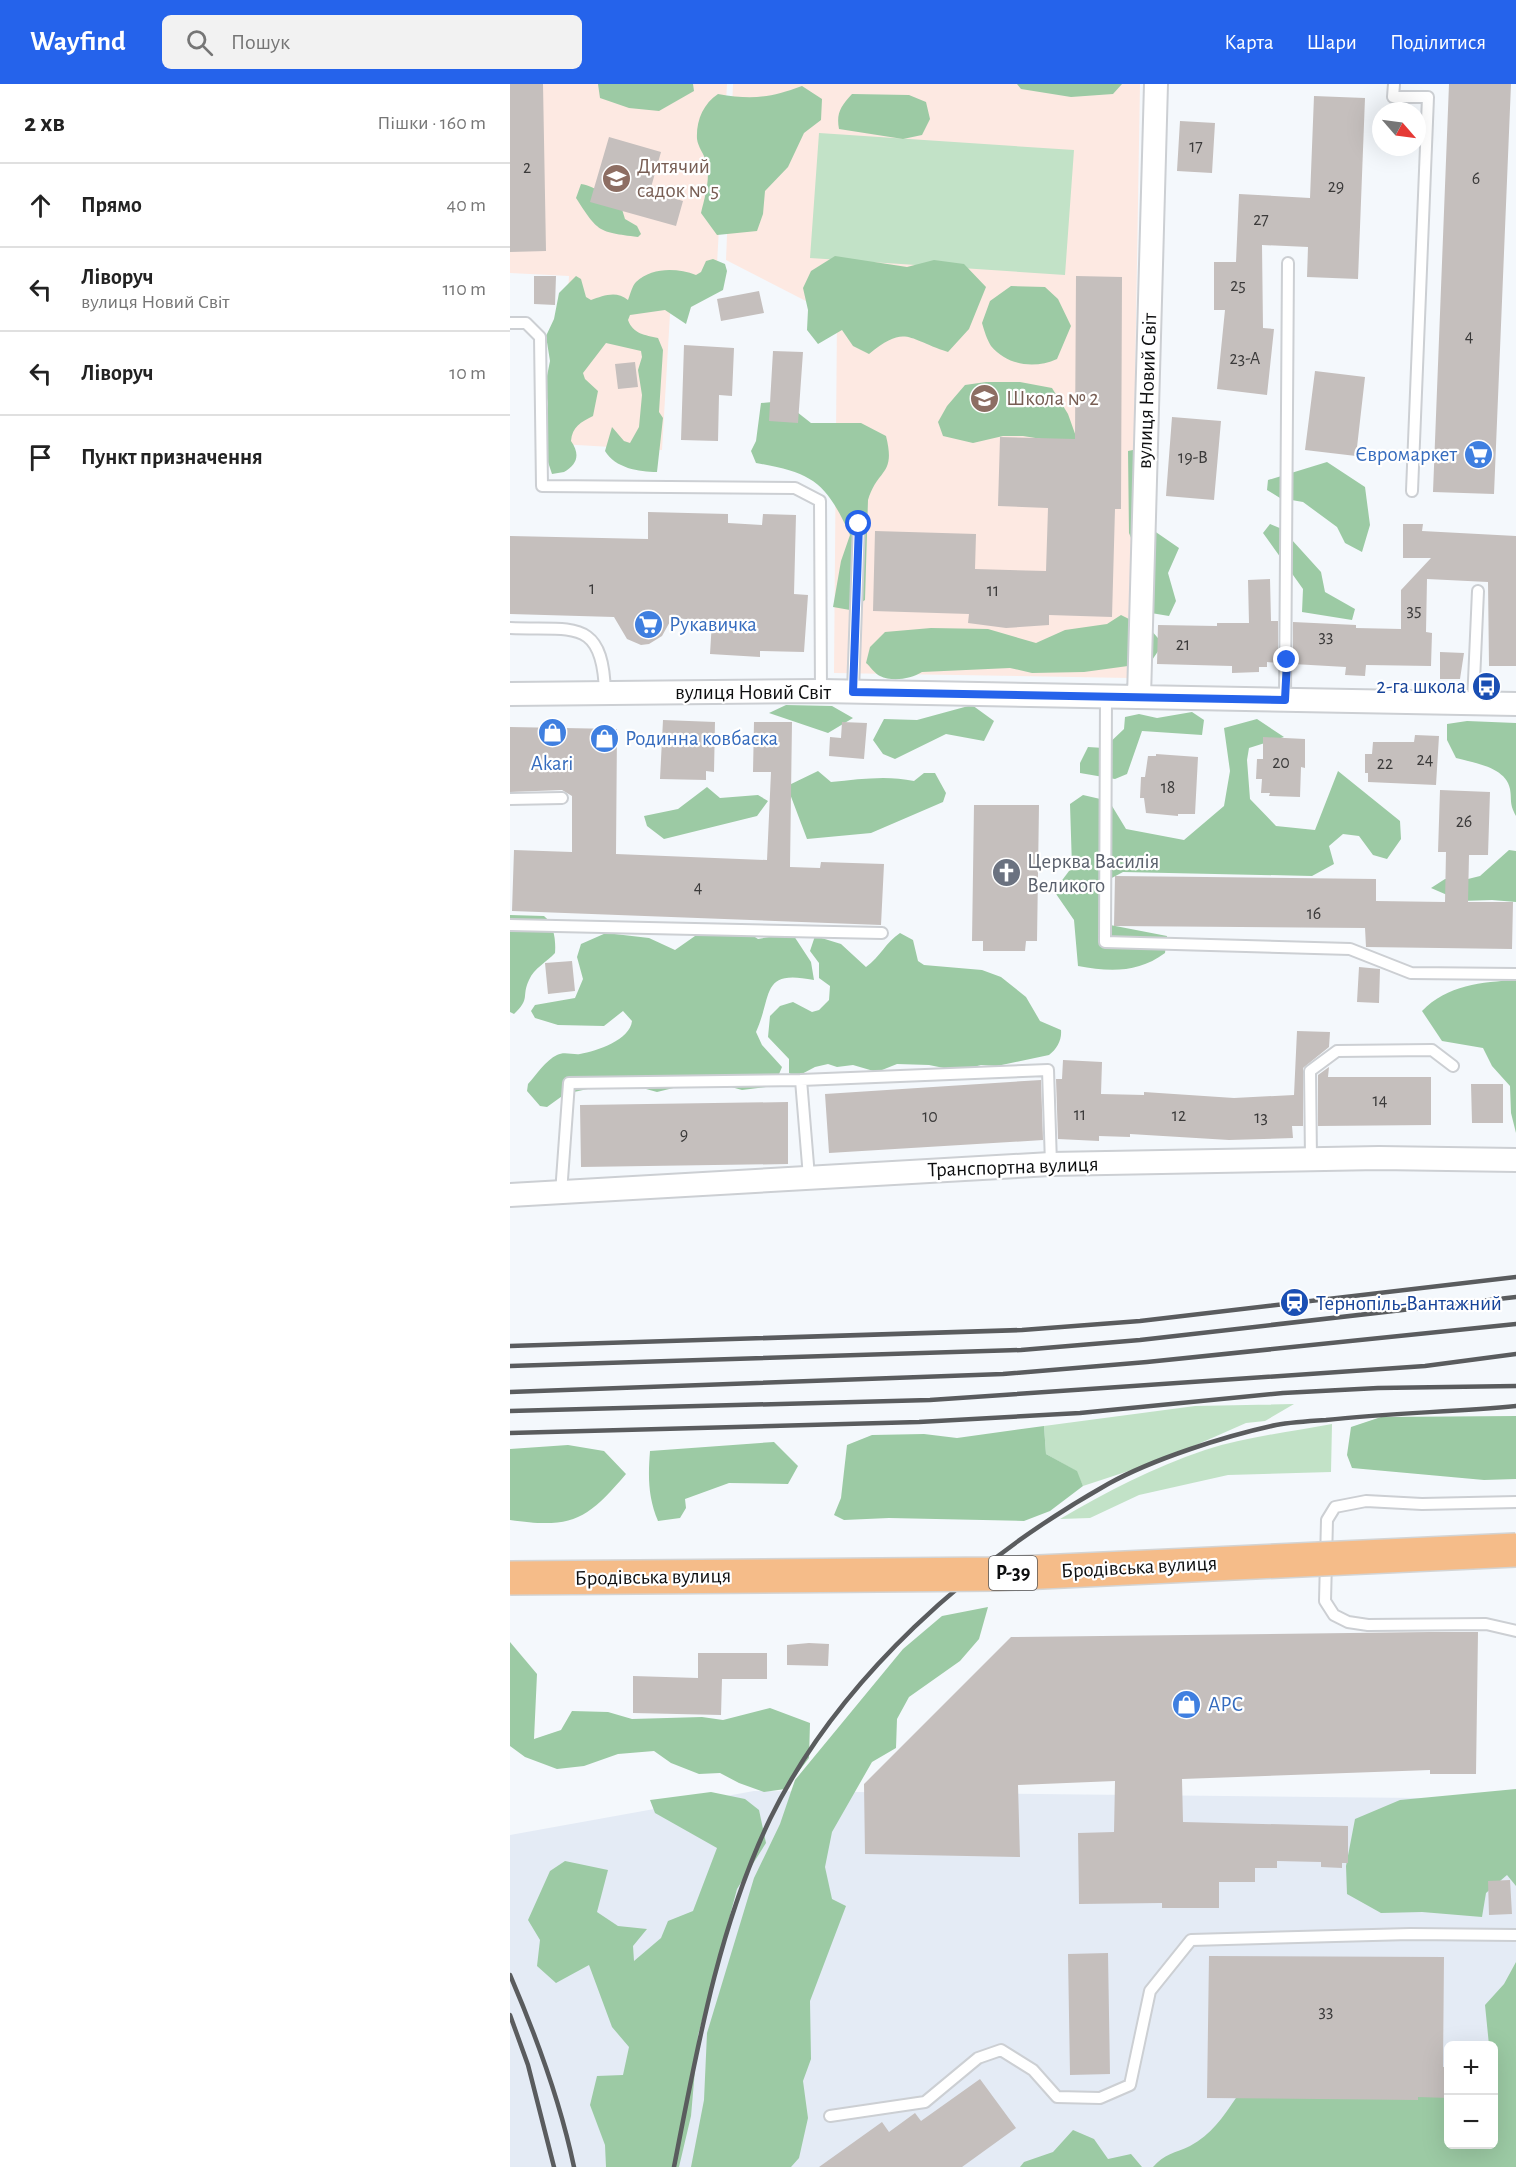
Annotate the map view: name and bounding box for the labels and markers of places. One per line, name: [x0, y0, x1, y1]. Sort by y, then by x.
place label: Дитячий садок № 5: [637, 156, 719, 201]
school or university icon: Дитячий садок № 5: [600, 162, 632, 194]
school or university icon: Школа № 2: [969, 382, 1001, 414]
place label: Школа № 2: [1006, 388, 1099, 409]
supermarket icon: Євромаркет: [1462, 438, 1494, 470]
place label: Євромаркет: [1355, 444, 1457, 465]
supermarket icon: Рукавичка: [632, 608, 664, 640]
place label: Рукавичка: [669, 614, 757, 635]
bus stop icon: 2-га школа: [1471, 670, 1503, 702]
place label: 2-га школа: [1376, 676, 1466, 697]
shop icon: Akari: [536, 716, 568, 748]
shop icon: Родинна ковбаска: [588, 722, 620, 754]
place label: Родинна ковбаска: [625, 728, 779, 749]
place label: Akari: [531, 753, 573, 774]
place label: Церква Василія Великого: [1027, 851, 1159, 896]
church icon: Церква Василія Великого: [990, 857, 1022, 889]
station icon: Тернопіль-Вантажний: [1279, 1287, 1311, 1319]
place label: Тернопіль-Вантажний: [1316, 1293, 1502, 1314]
shop icon: АРС: [1171, 1688, 1203, 1720]
place label: АРС: [1208, 1694, 1243, 1715]

